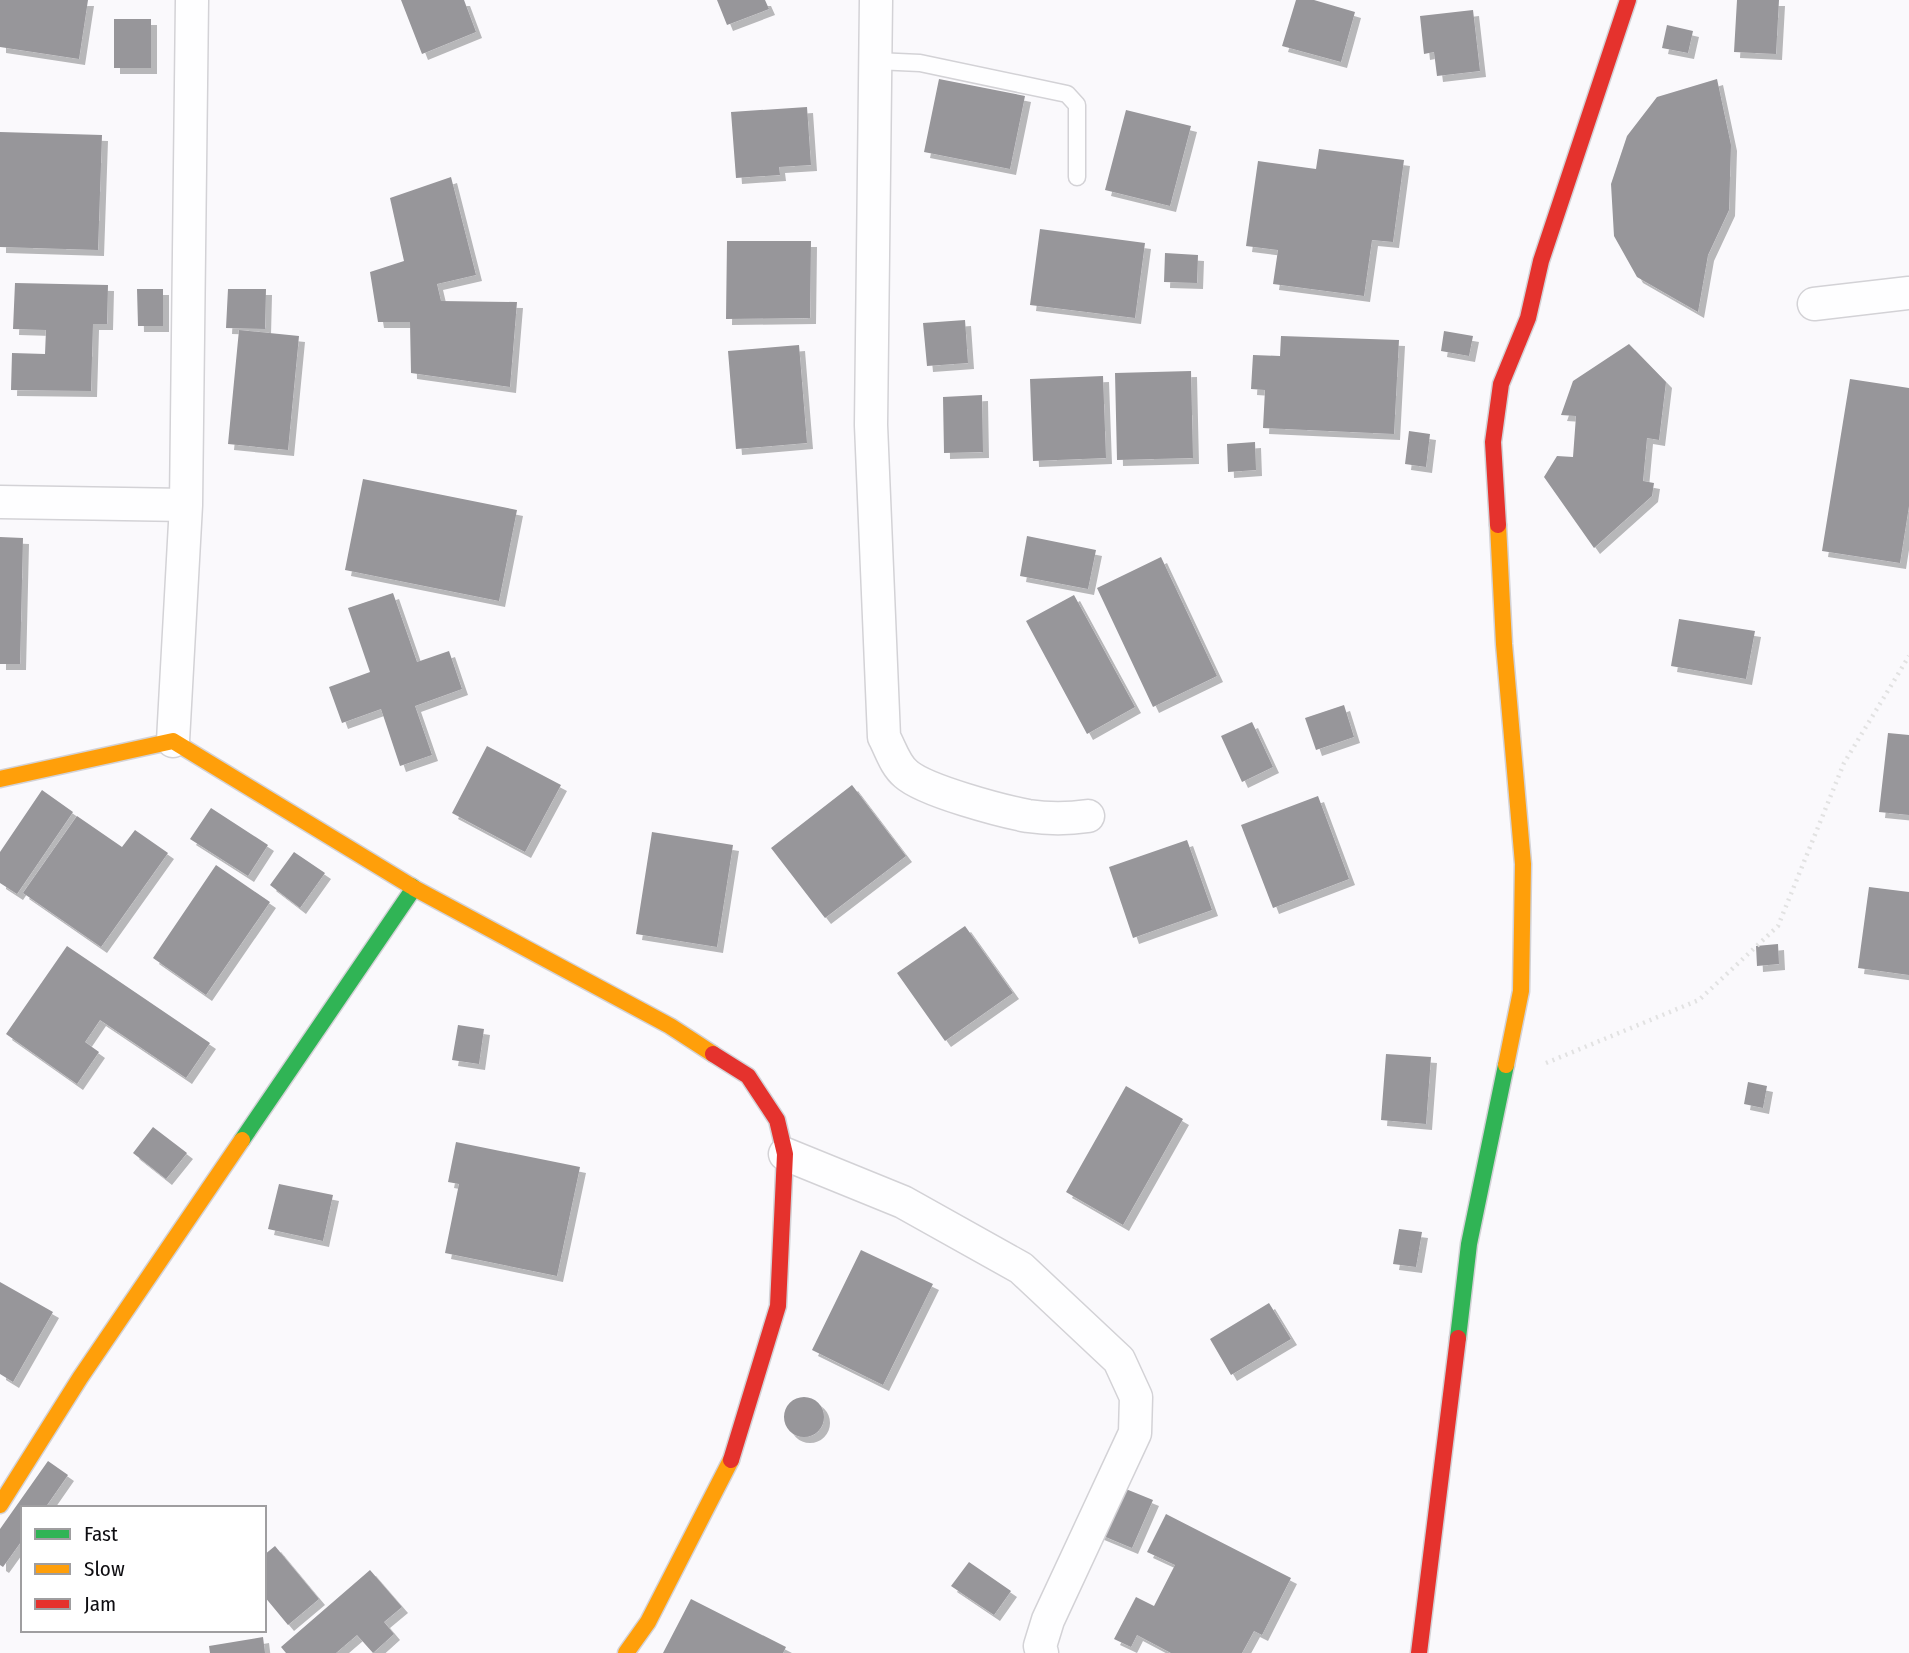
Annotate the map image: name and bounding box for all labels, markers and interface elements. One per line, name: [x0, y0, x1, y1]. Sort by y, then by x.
legend: [21, 1506, 266, 1632]
text: Fast: [84, 1521, 118, 1547]
text: Slow: [84, 1556, 125, 1582]
text: Jam: [84, 1591, 116, 1617]

